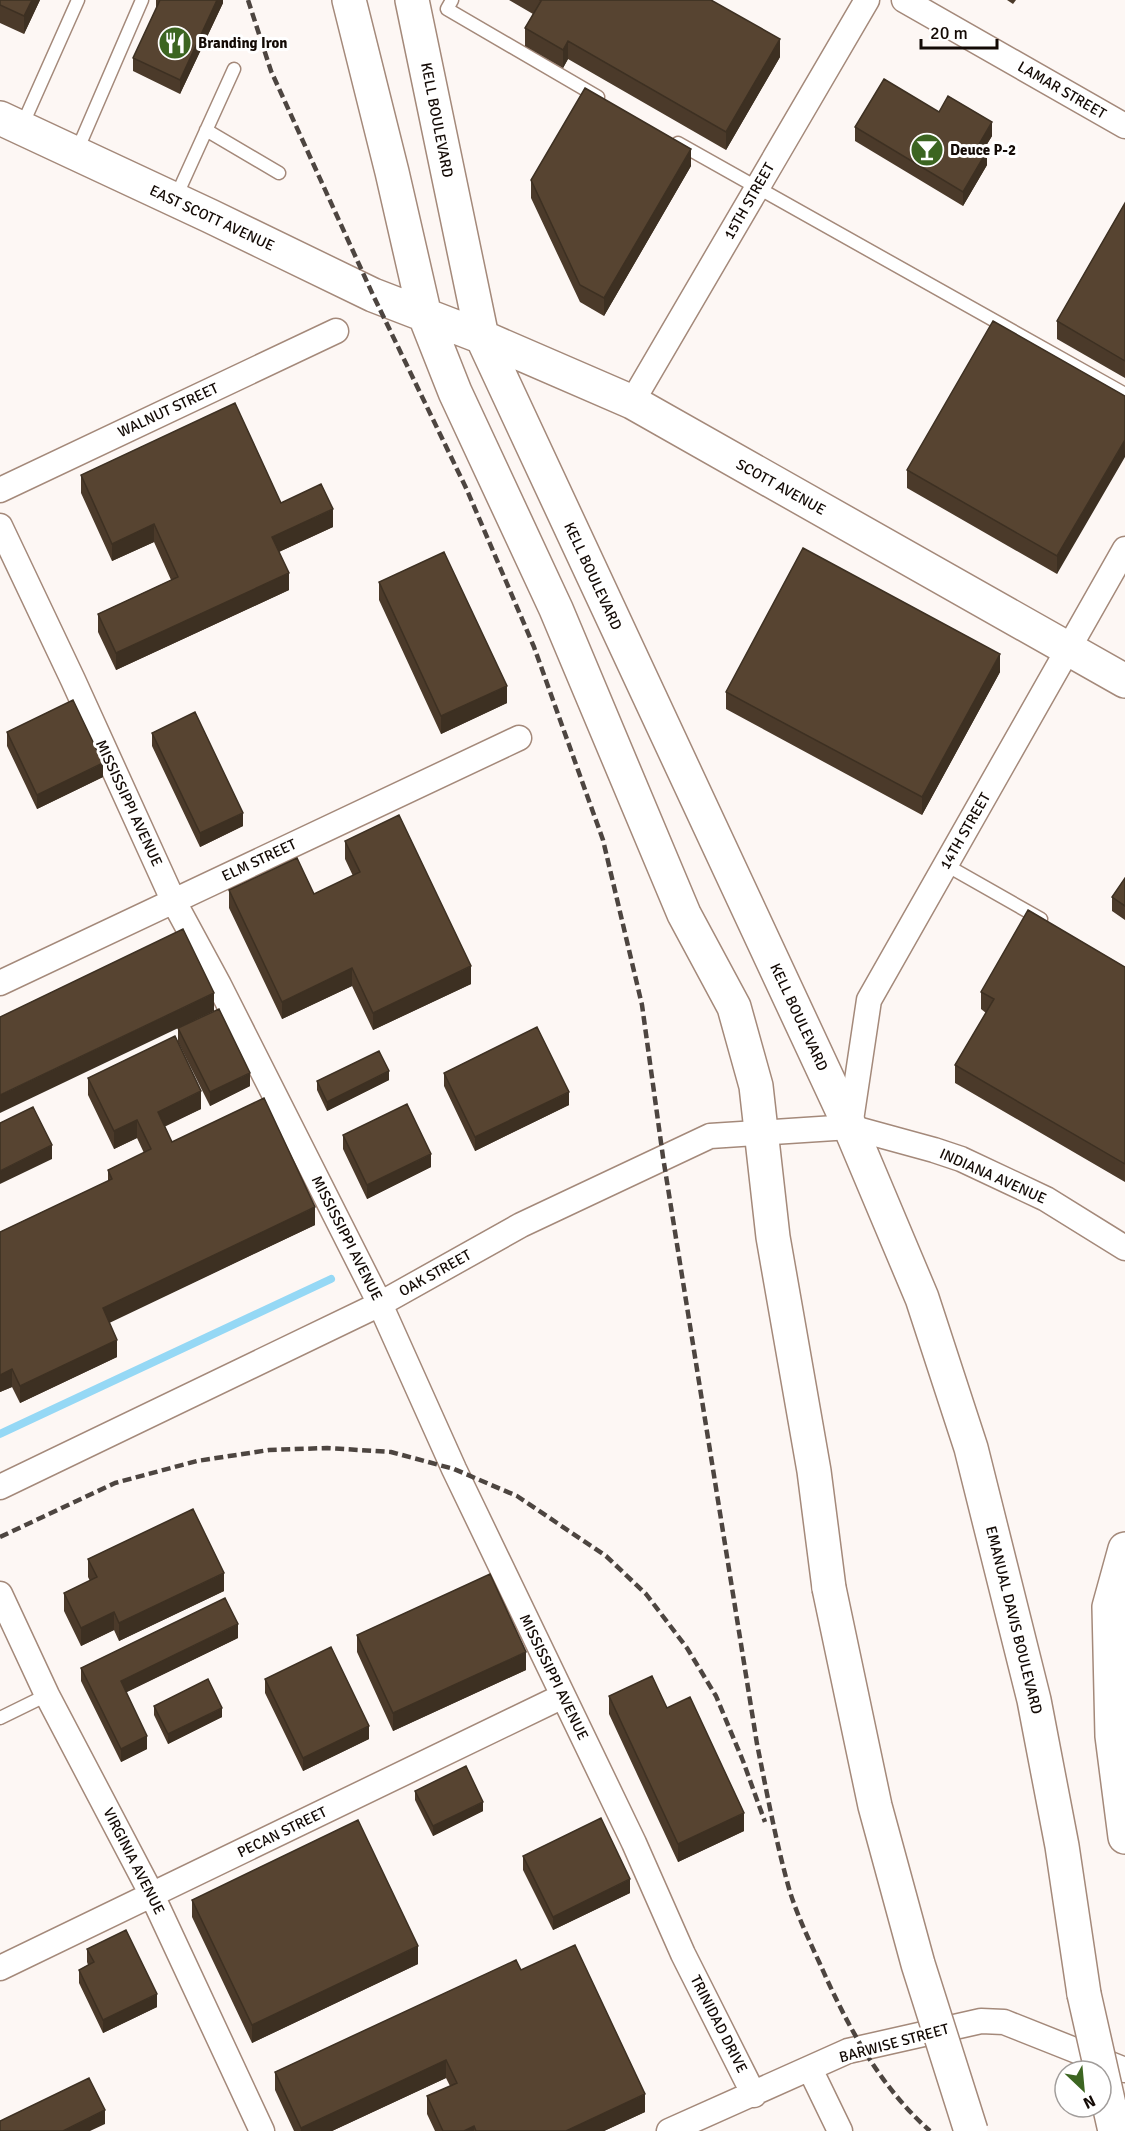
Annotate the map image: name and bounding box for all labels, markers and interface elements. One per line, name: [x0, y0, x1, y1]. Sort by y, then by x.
scale bar: [921, 12, 998, 50]
text: 20 m: [930, 22, 968, 44]
restaurant icon: Branding Iron: [157, 25, 193, 61]
place label: Branding Iron: [198, 34, 287, 52]
street label: LAMAR STREET: [1015, 57, 1110, 123]
street label: KELL BOULEVARD: [417, 61, 457, 179]
bar icon: Deuce P-2: [909, 132, 945, 168]
place label: Deuce P-2: [950, 141, 1016, 159]
street label: 15TH STREET: [720, 159, 779, 243]
street label: EAST SCOTT AVENUE: [147, 181, 277, 255]
street label: WALNUT STREET: [115, 379, 222, 441]
street label: SCOTT AVENUE: [733, 455, 829, 519]
street label: KELL BOULEVARD: [560, 519, 626, 633]
street label: MISSISSIPPI AVENUE: [92, 737, 166, 869]
street label: 14TH STREET: [936, 789, 995, 873]
street label: ELM STREET: [219, 835, 300, 885]
street label: KELL BOULEVARD: [766, 960, 832, 1074]
street label: INDIANA AVENUE: [937, 1144, 1049, 1208]
street label: MISSISSIPPI AVENUE: [308, 1173, 386, 1303]
street label: OAK STREET: [396, 1245, 475, 1300]
street label: EMANUAL DAVIS BOULEVARD: [982, 1524, 1046, 1716]
street label: MISSISSIPPI AVENUE: [516, 1611, 592, 1743]
street label: PECAN STREET: [234, 1802, 330, 1861]
street label: VIRGINIA AVENUE: [99, 1805, 169, 1917]
street label: TRINIDAD DRIVE: [687, 1972, 751, 2076]
street label: BARWISE STREET: [837, 2020, 952, 2066]
north arrow: [1053, 2059, 1113, 2119]
text: N: [1080, 2090, 1099, 2113]

